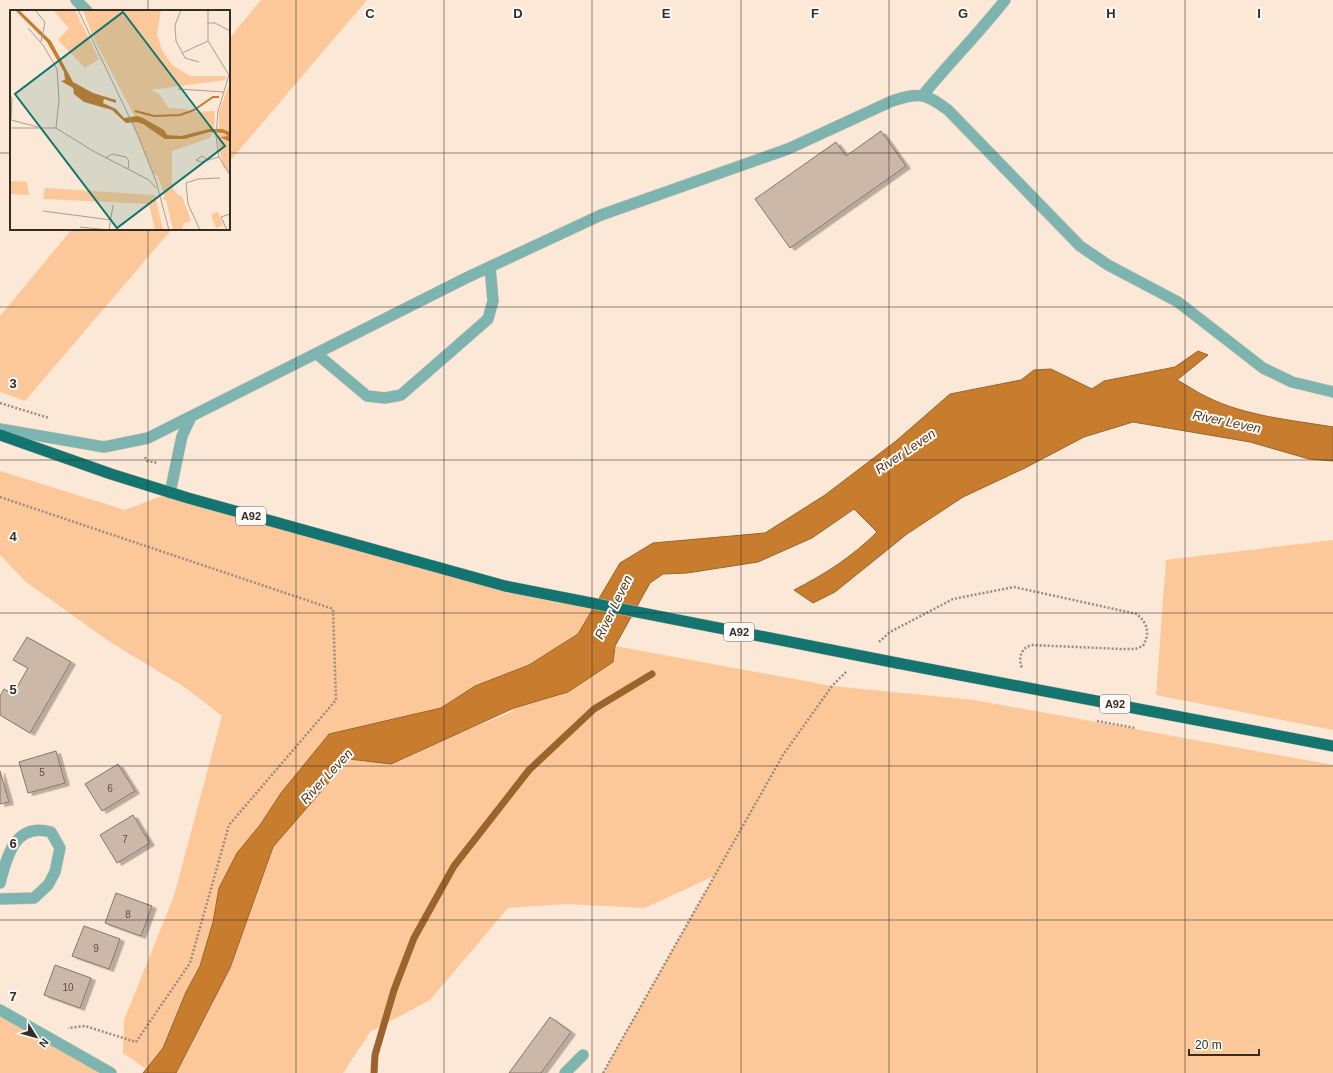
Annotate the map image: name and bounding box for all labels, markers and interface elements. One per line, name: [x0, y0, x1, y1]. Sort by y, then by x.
text: C: [365, 6, 375, 21]
text: D: [513, 6, 523, 21]
text: E: [662, 6, 671, 21]
text: F: [811, 6, 819, 21]
text: G: [958, 6, 968, 21]
text: H: [1106, 6, 1116, 21]
text: I: [1257, 6, 1261, 21]
inset map: [10, 10, 230, 230]
text: 3: [9, 376, 17, 391]
water label: River Leven: [1191, 407, 1262, 436]
water label: River Leven: [872, 426, 938, 477]
road number: A92: [236, 507, 266, 525]
text: 4: [9, 529, 17, 544]
water label: River Leven: [592, 573, 635, 642]
road number: A92: [724, 623, 754, 641]
text: 5: [9, 682, 17, 697]
road number: A92: [1100, 695, 1130, 713]
water label: River Leven: [297, 746, 356, 807]
house number: 5: [39, 767, 45, 778]
house number: 6: [107, 783, 113, 794]
house number: 7: [122, 834, 128, 845]
text: 6: [9, 836, 17, 851]
house number: 8: [125, 909, 131, 920]
house number: 9: [93, 943, 99, 954]
house number: 10: [62, 982, 74, 993]
text: 7: [9, 989, 17, 1004]
north arrow: [16, 1017, 56, 1057]
scale bar: [1189, 1031, 1259, 1057]
text: N: [37, 1036, 51, 1050]
text: 20 m: [1195, 1038, 1222, 1052]

